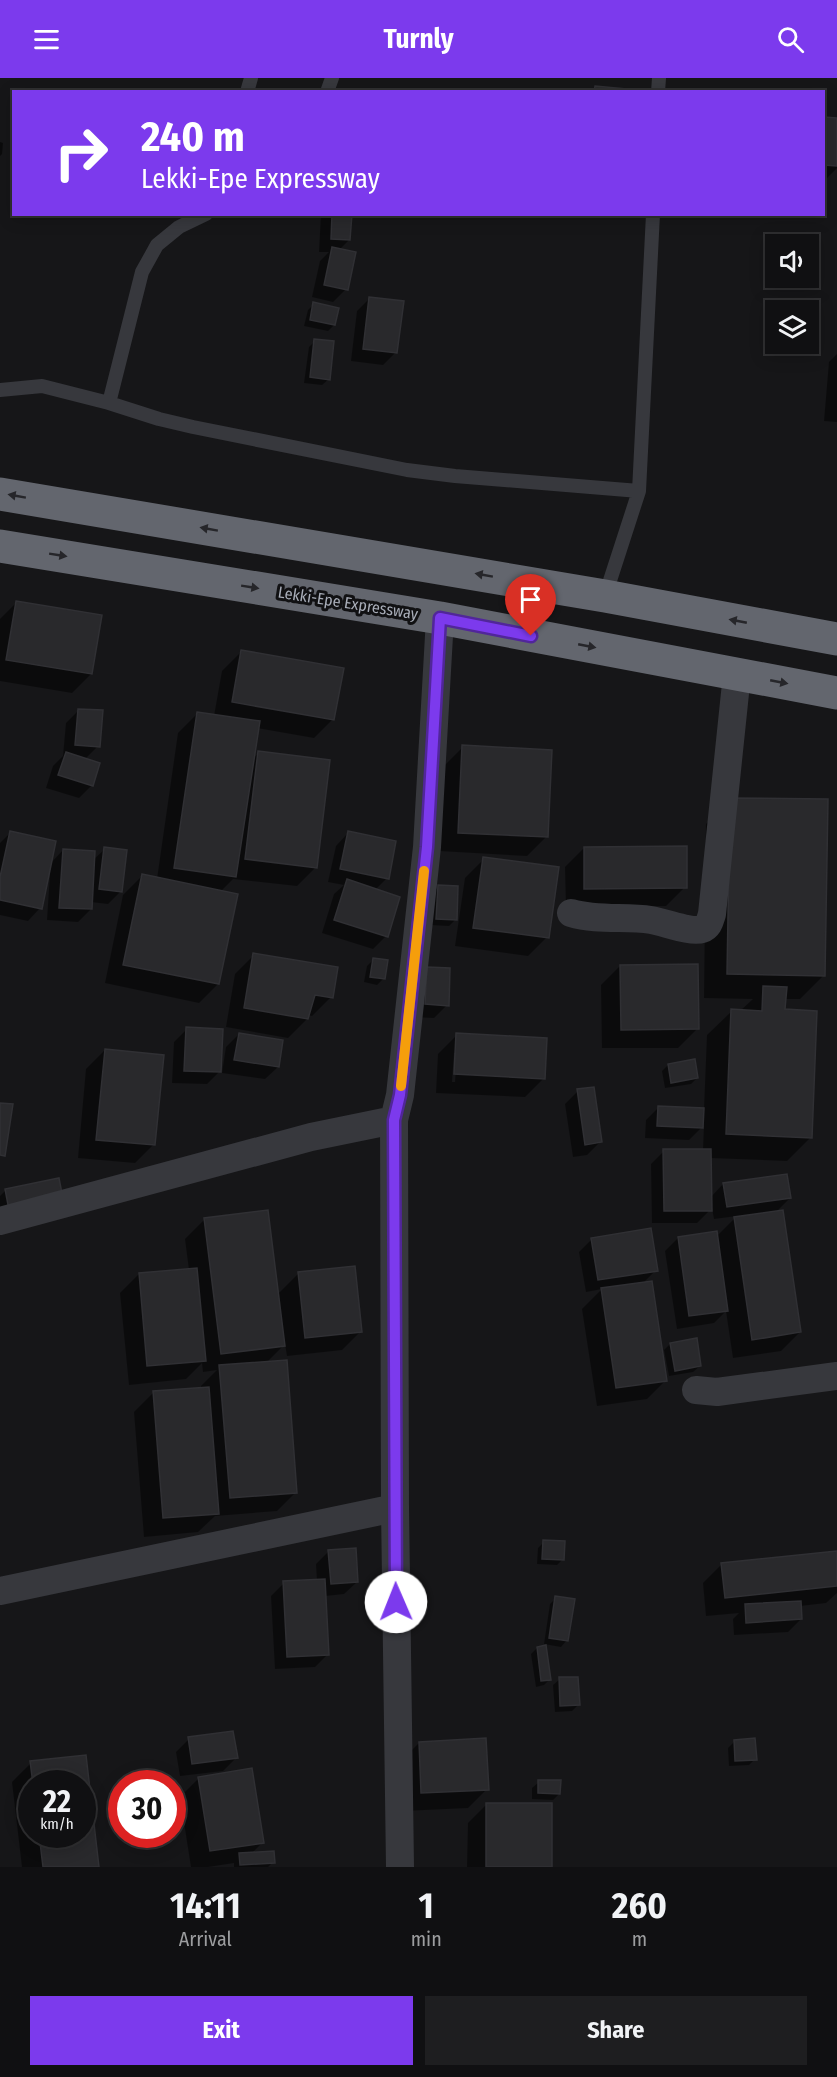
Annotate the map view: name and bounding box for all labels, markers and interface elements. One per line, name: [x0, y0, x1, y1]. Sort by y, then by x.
icon: menu: [30, 23, 63, 56]
text: Turnly: [383, 23, 454, 55]
icon: search: [774, 23, 807, 56]
text: 240 m: [141, 112, 245, 162]
icon: right: [42, 114, 120, 192]
text: Lekki-Epe Expressway: [141, 163, 380, 195]
map controls: [765, 234, 819, 354]
button: sound: [765, 234, 819, 288]
button: layers: [765, 300, 819, 354]
one-way arrow: [7, 492, 26, 501]
one-way arrow: [199, 524, 218, 533]
one-way arrow: [48, 551, 67, 560]
one-way arrow: [475, 571, 494, 580]
pin: [505, 574, 556, 636]
one-way arrow: [241, 583, 260, 592]
street label: Lekki-Epe Expressway: [277, 583, 420, 624]
icon: arrive: [514, 583, 547, 616]
one-way arrow: [729, 616, 748, 625]
one-way arrow: [578, 642, 597, 651]
one-way arrow: [769, 678, 788, 687]
position arrow: [364, 1570, 428, 1634]
speed limit sign: 30: [108, 1770, 186, 1848]
text: 22: [43, 1784, 71, 1820]
text: km/h: [40, 1815, 74, 1833]
text: 14:11: [170, 1884, 241, 1928]
text: 1: [419, 1884, 434, 1928]
text: 260: [612, 1884, 667, 1928]
text: Arrival: [179, 1927, 232, 1951]
text: min: [411, 1927, 442, 1951]
text: m: [632, 1927, 647, 1951]
button: Exit: [30, 1996, 413, 2065]
button: Share: [425, 1996, 807, 2065]

